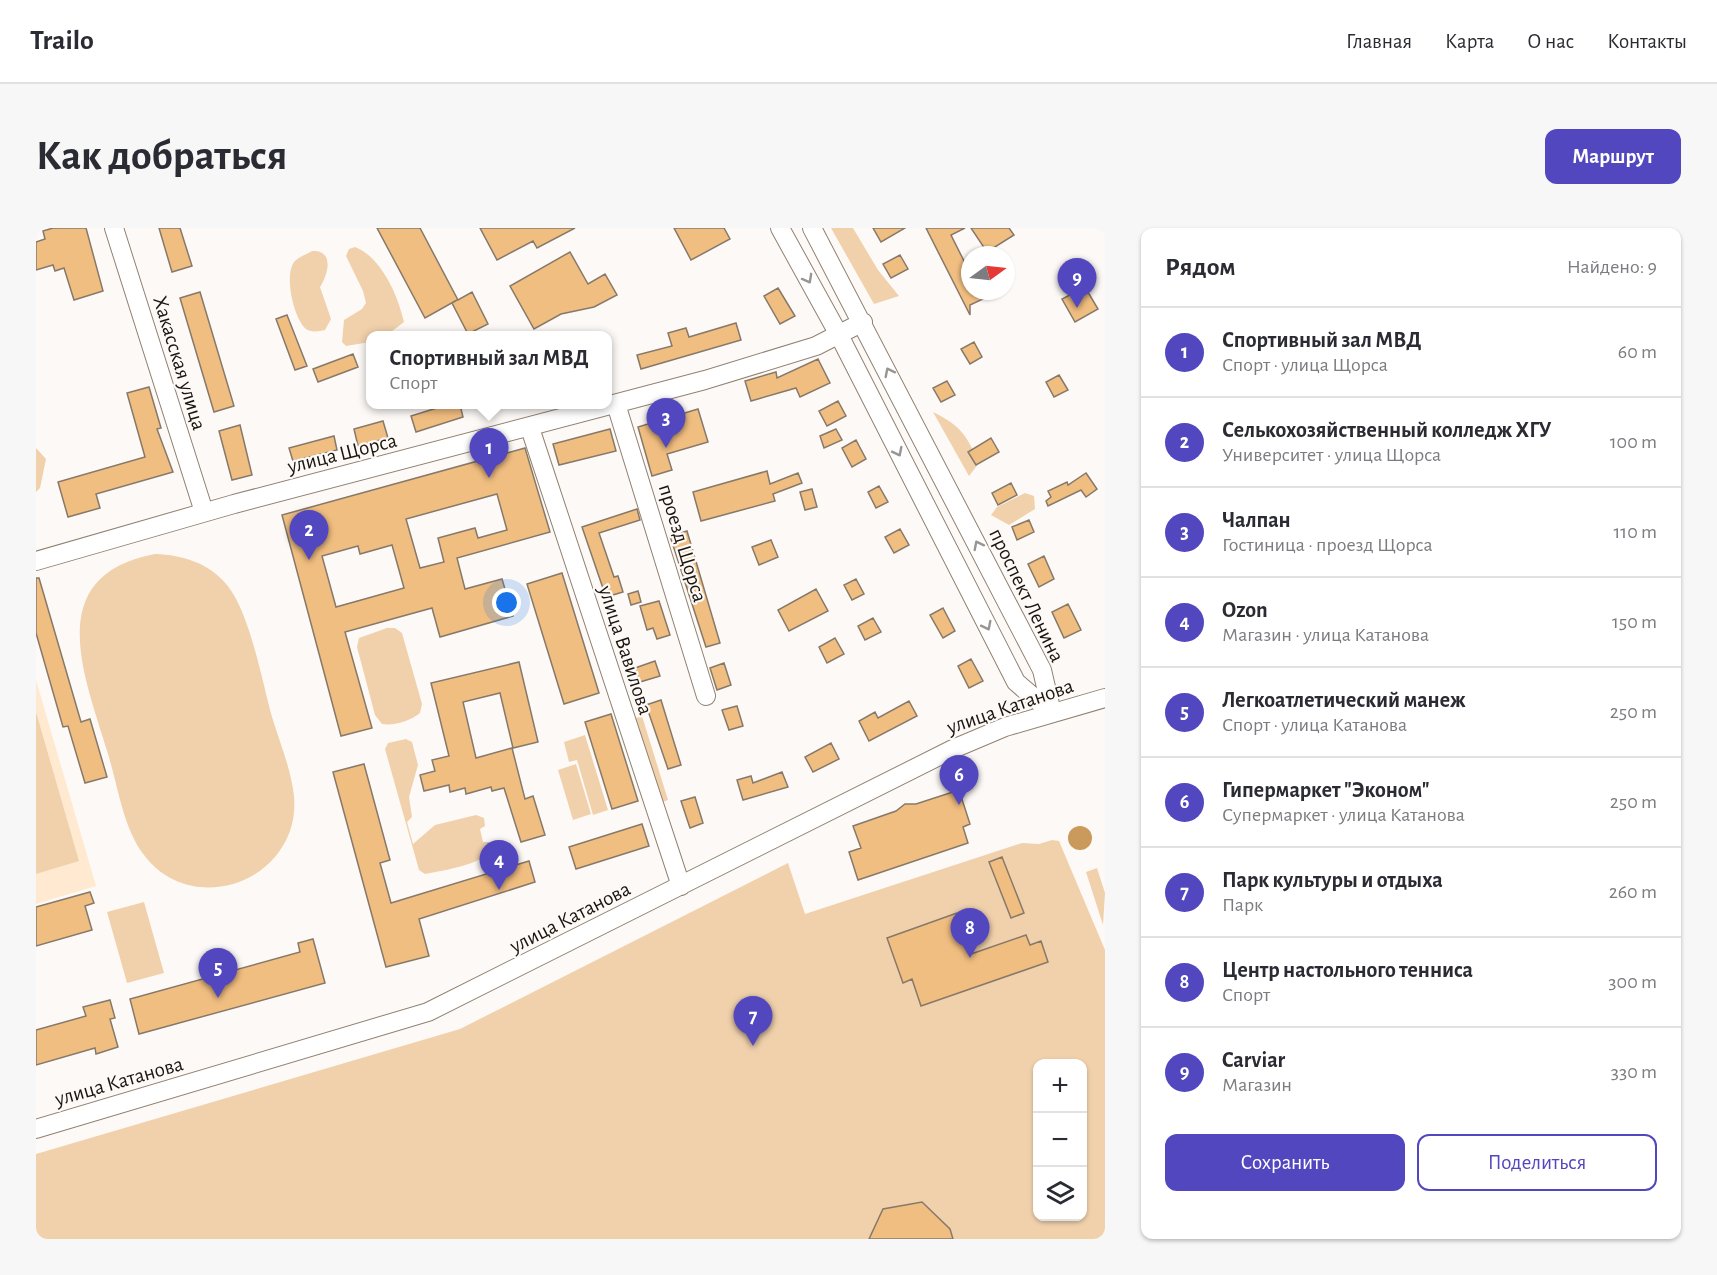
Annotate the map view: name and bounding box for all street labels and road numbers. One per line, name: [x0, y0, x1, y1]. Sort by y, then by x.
street label: Хакасская улица: [149, 294, 210, 433]
street label: улица Щорса: [284, 430, 399, 477]
street label: проезд Щорса: [655, 482, 711, 605]
street label: проспект Ленина: [985, 525, 1068, 666]
street label: улица Вавилова: [594, 582, 656, 718]
street label: улица Катанова: [943, 675, 1076, 738]
street label: улица Катанова: [506, 878, 634, 957]
street label: улица Катанова: [52, 1053, 186, 1110]

